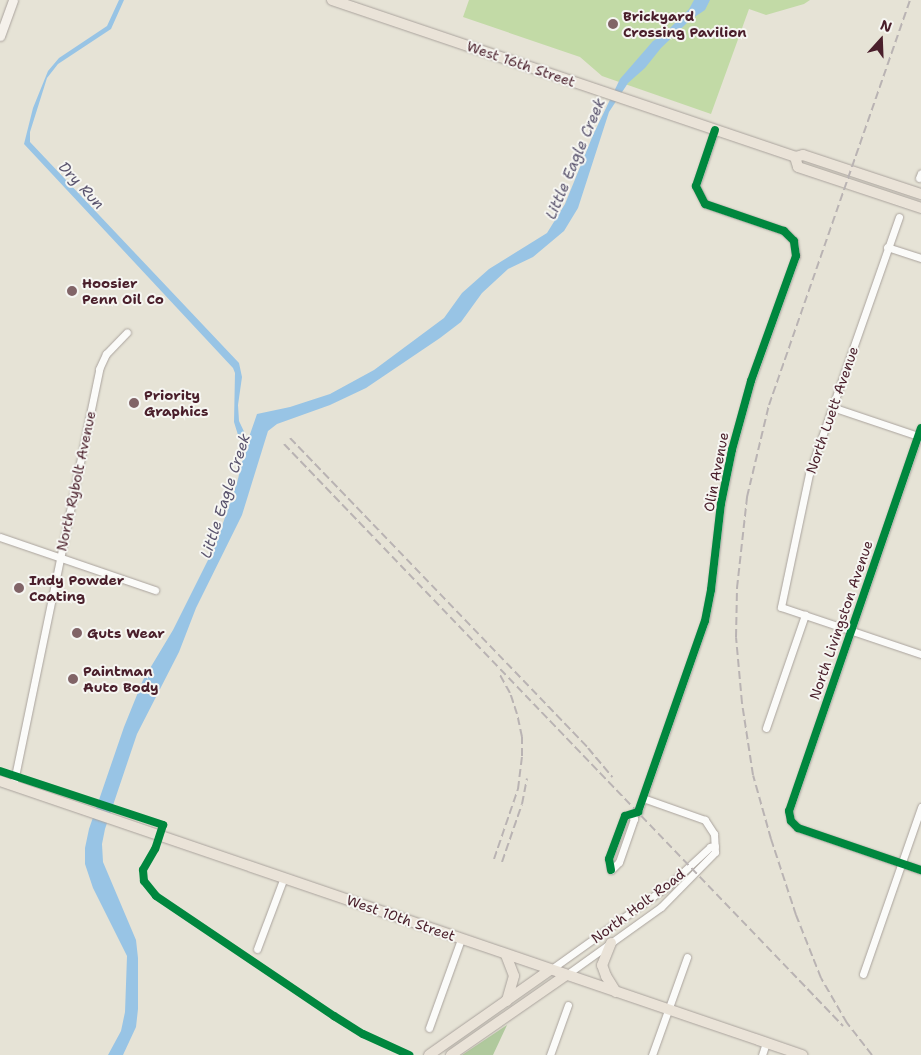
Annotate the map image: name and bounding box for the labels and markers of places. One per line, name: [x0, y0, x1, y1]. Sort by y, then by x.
place label: Brickyard Crossing Pavilion: [623, 8, 747, 40]
marker: Brickyard Crossing Pavilion: [607, 18, 619, 30]
place label: Hoosier Penn Oil Co: [82, 275, 164, 308]
marker: Hoosier Penn Oil Co: [66, 285, 78, 297]
place label: Priority Graphics: [144, 387, 208, 420]
marker: Priority Graphics: [128, 397, 140, 409]
place label: Indy Powder Coating: [29, 572, 124, 604]
marker: Indy Powder Coating: [13, 582, 25, 594]
place label: Guts Wear: [87, 625, 165, 641]
marker: Guts Wear: [71, 627, 83, 639]
place label: Paintman Auto Body: [83, 663, 159, 696]
marker: Paintman Auto Body: [67, 673, 79, 685]

